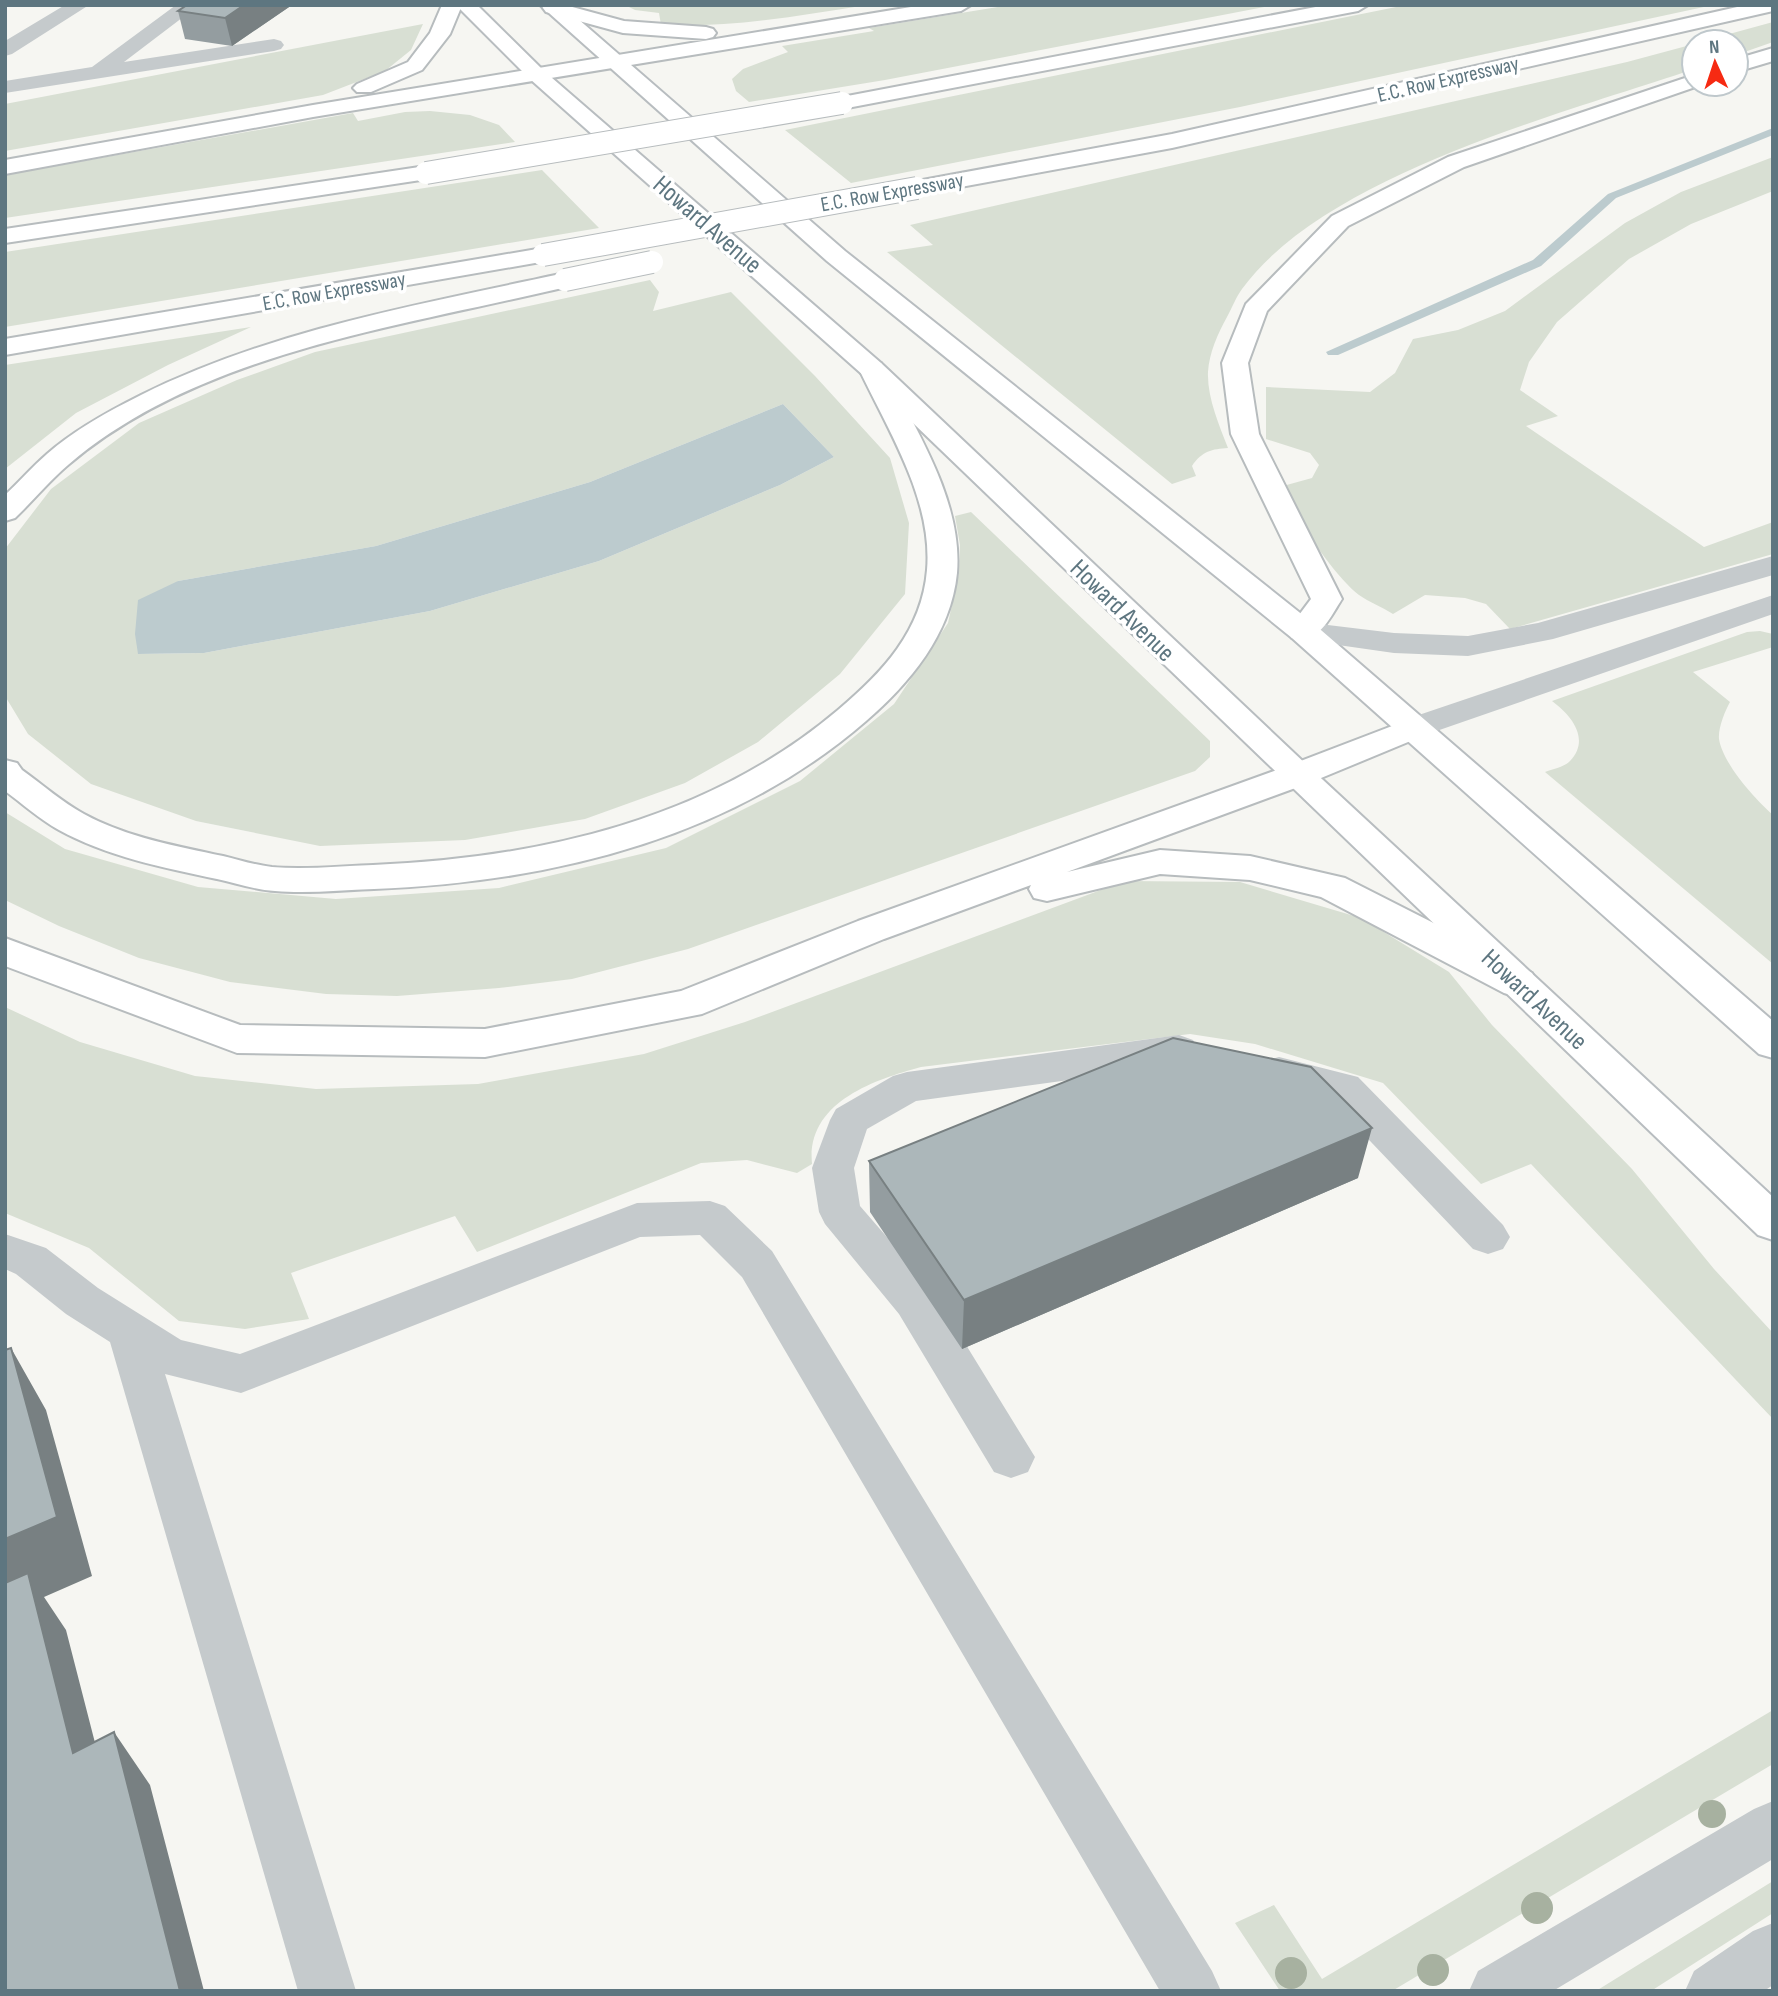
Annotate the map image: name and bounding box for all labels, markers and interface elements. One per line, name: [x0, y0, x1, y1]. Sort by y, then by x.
north arrow: [1680, 28, 1750, 98]
text: N: [1709, 36, 1720, 59]
street label: E.C. Row Expressway: [1375, 51, 1521, 108]
street label: E.C. Row Expressway: [819, 168, 965, 217]
street label: Howard Avenue: [646, 170, 768, 281]
street label: E.C. Row Expressway: [261, 267, 407, 316]
street label: Howard Avenue: [1063, 553, 1181, 669]
street label: Howard Avenue: [1474, 943, 1593, 1057]

